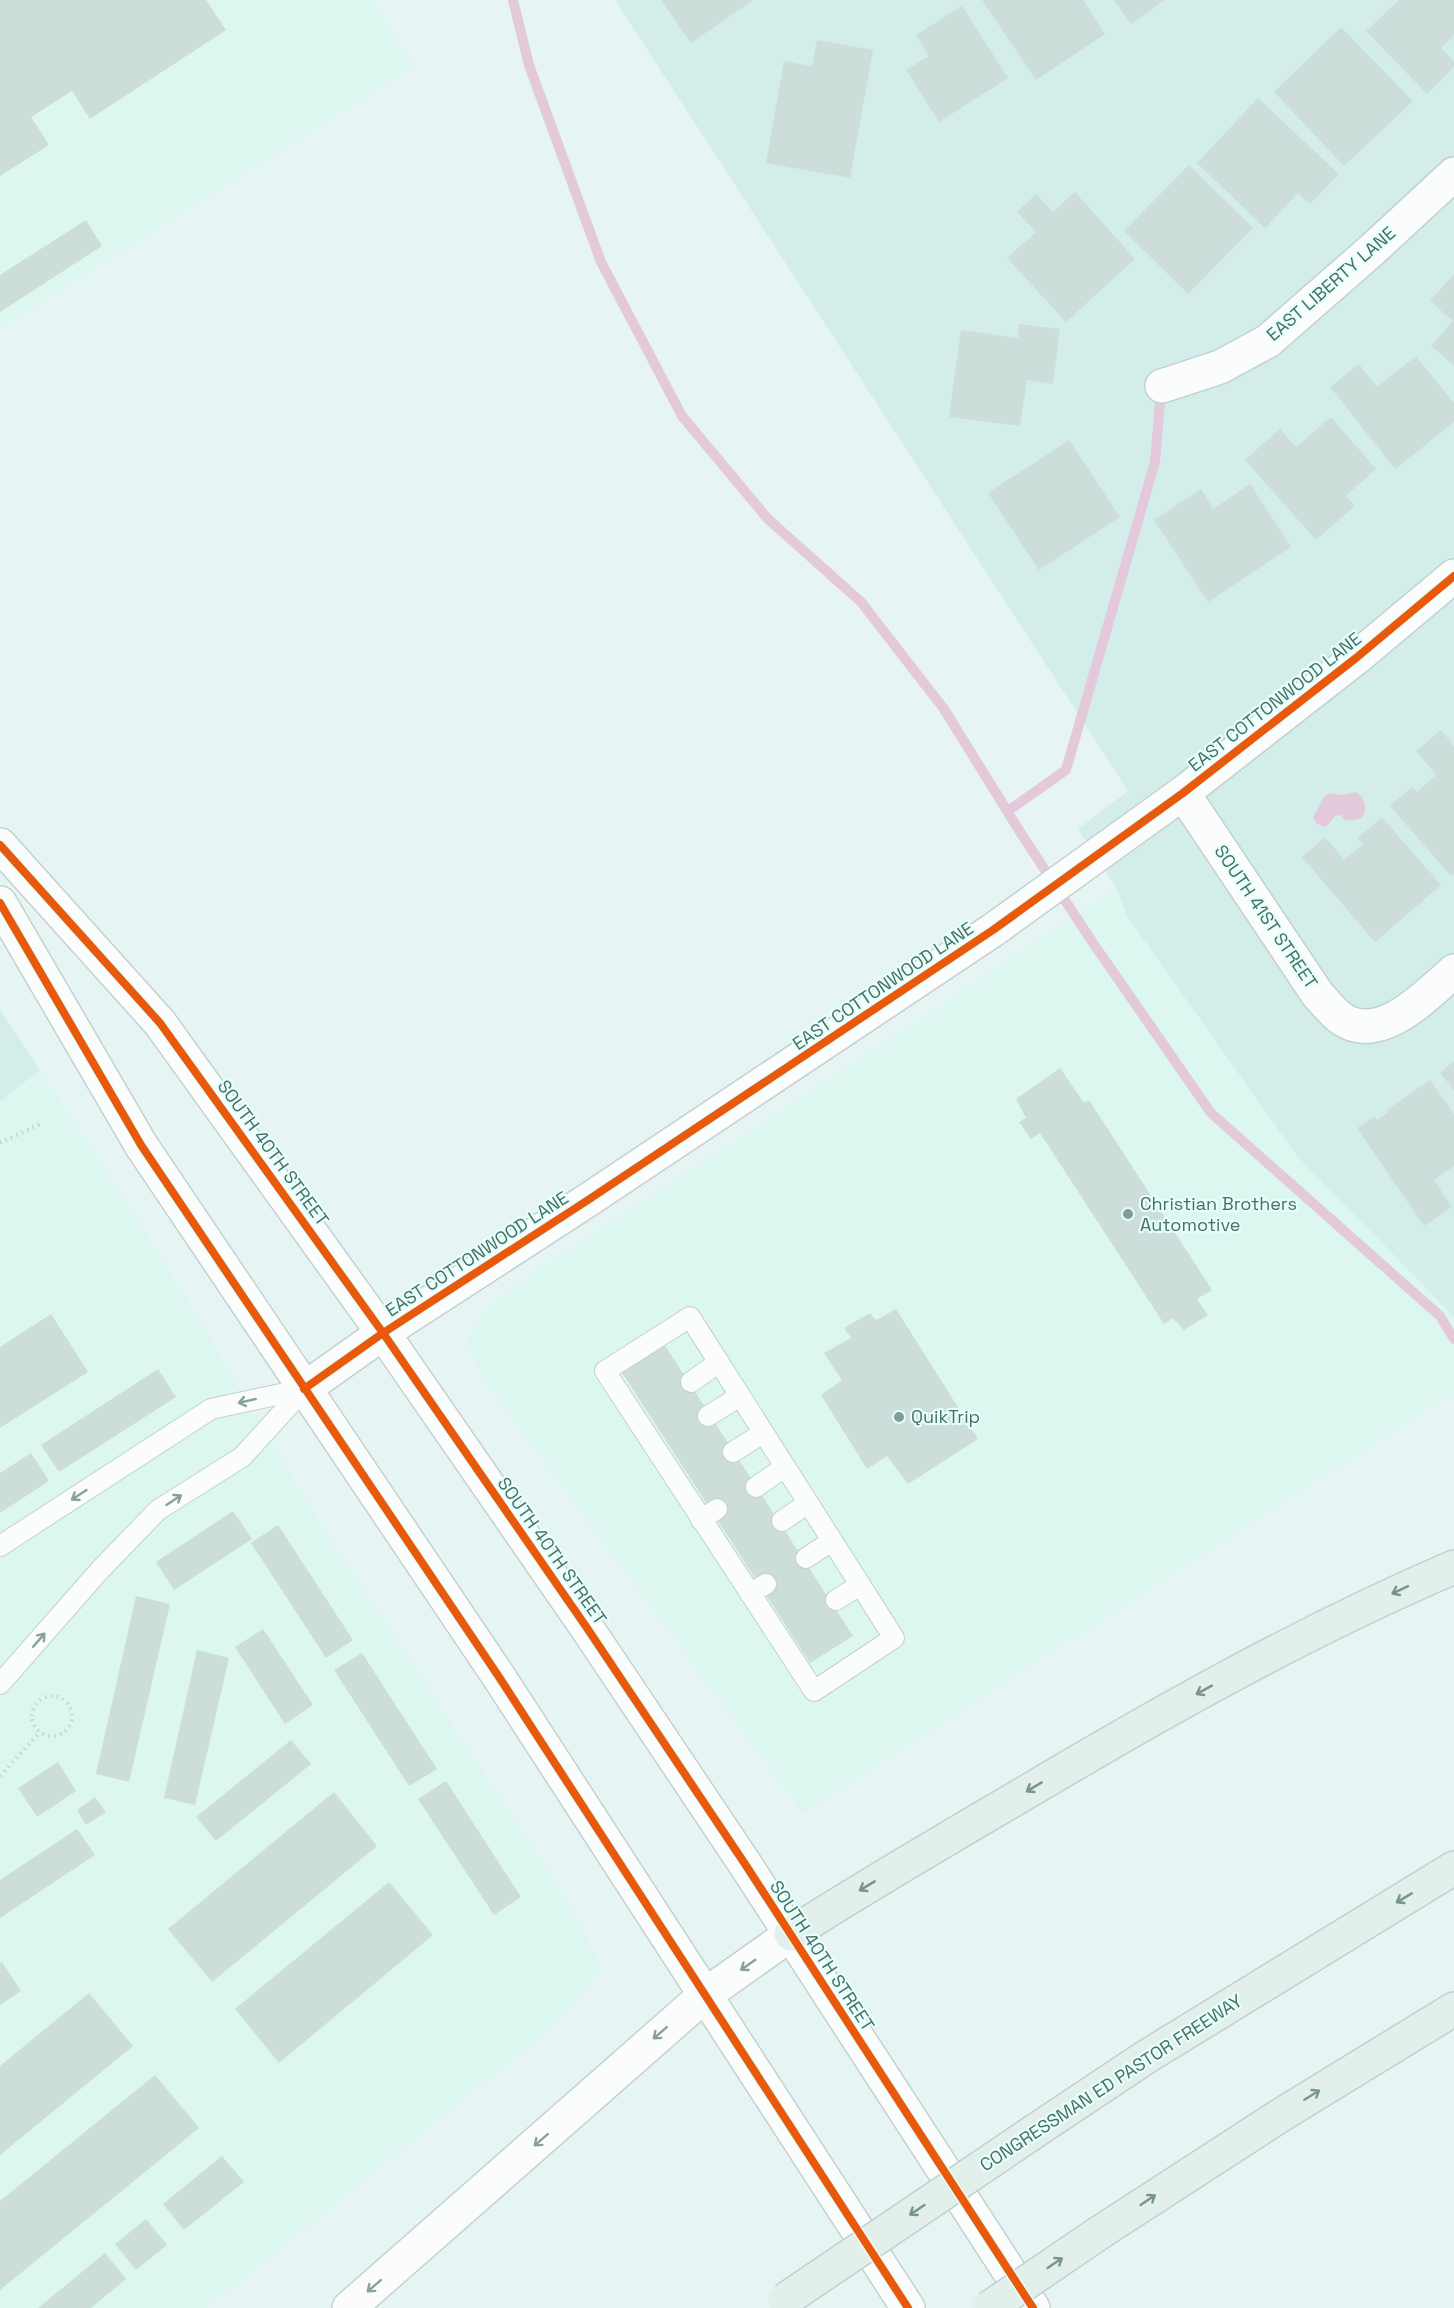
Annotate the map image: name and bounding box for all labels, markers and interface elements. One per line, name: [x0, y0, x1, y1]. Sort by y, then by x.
street label: EAST LIBERTY LANE: [1262, 221, 1400, 346]
street label: EAST COTTONWOOD LANE: [1184, 627, 1366, 776]
street label: SOUTH 41ST STREET: [1210, 840, 1323, 994]
street label: EAST COTTONWOOD LANE: [788, 916, 978, 1055]
street label: SOUTH 40TH STREET: [213, 1075, 334, 1231]
street label: EAST COTTONWOOD LANE: [381, 1186, 572, 1321]
place label: Christian Brothers Automotive: [1140, 1192, 1297, 1236]
marker: Christian Brothers Automotive: [1121, 1207, 1135, 1221]
one-way arrow: [238, 1396, 257, 1408]
place label: QuikTrip: [911, 1405, 980, 1428]
marker: QuikTrip: [892, 1410, 906, 1424]
street label: SOUTH 40TH STREET: [493, 1472, 612, 1629]
one-way arrow: [71, 1489, 87, 1501]
one-way arrow: [165, 1494, 181, 1506]
one-way arrow: [1392, 1585, 1410, 1597]
one-way arrow: [32, 1632, 45, 1648]
one-way arrow: [1195, 1685, 1213, 1696]
one-way arrow: [1026, 1782, 1043, 1794]
street label: SOUTH 40TH STREET: [765, 1876, 880, 2036]
one-way arrow: [859, 1881, 876, 1893]
one-way arrow: [1396, 1893, 1413, 1905]
one-way arrow: [740, 1959, 756, 1971]
street label: CONGRESSMAN ED PASTOR FREEWAY: [975, 1989, 1246, 2176]
one-way arrow: [653, 2026, 668, 2040]
one-way arrow: [1304, 2089, 1321, 2102]
one-way arrow: [534, 2133, 549, 2147]
one-way arrow: [1139, 2194, 1156, 2206]
one-way arrow: [909, 2204, 925, 2216]
one-way arrow: [1046, 2257, 1063, 2269]
one-way arrow: [367, 2279, 382, 2293]

